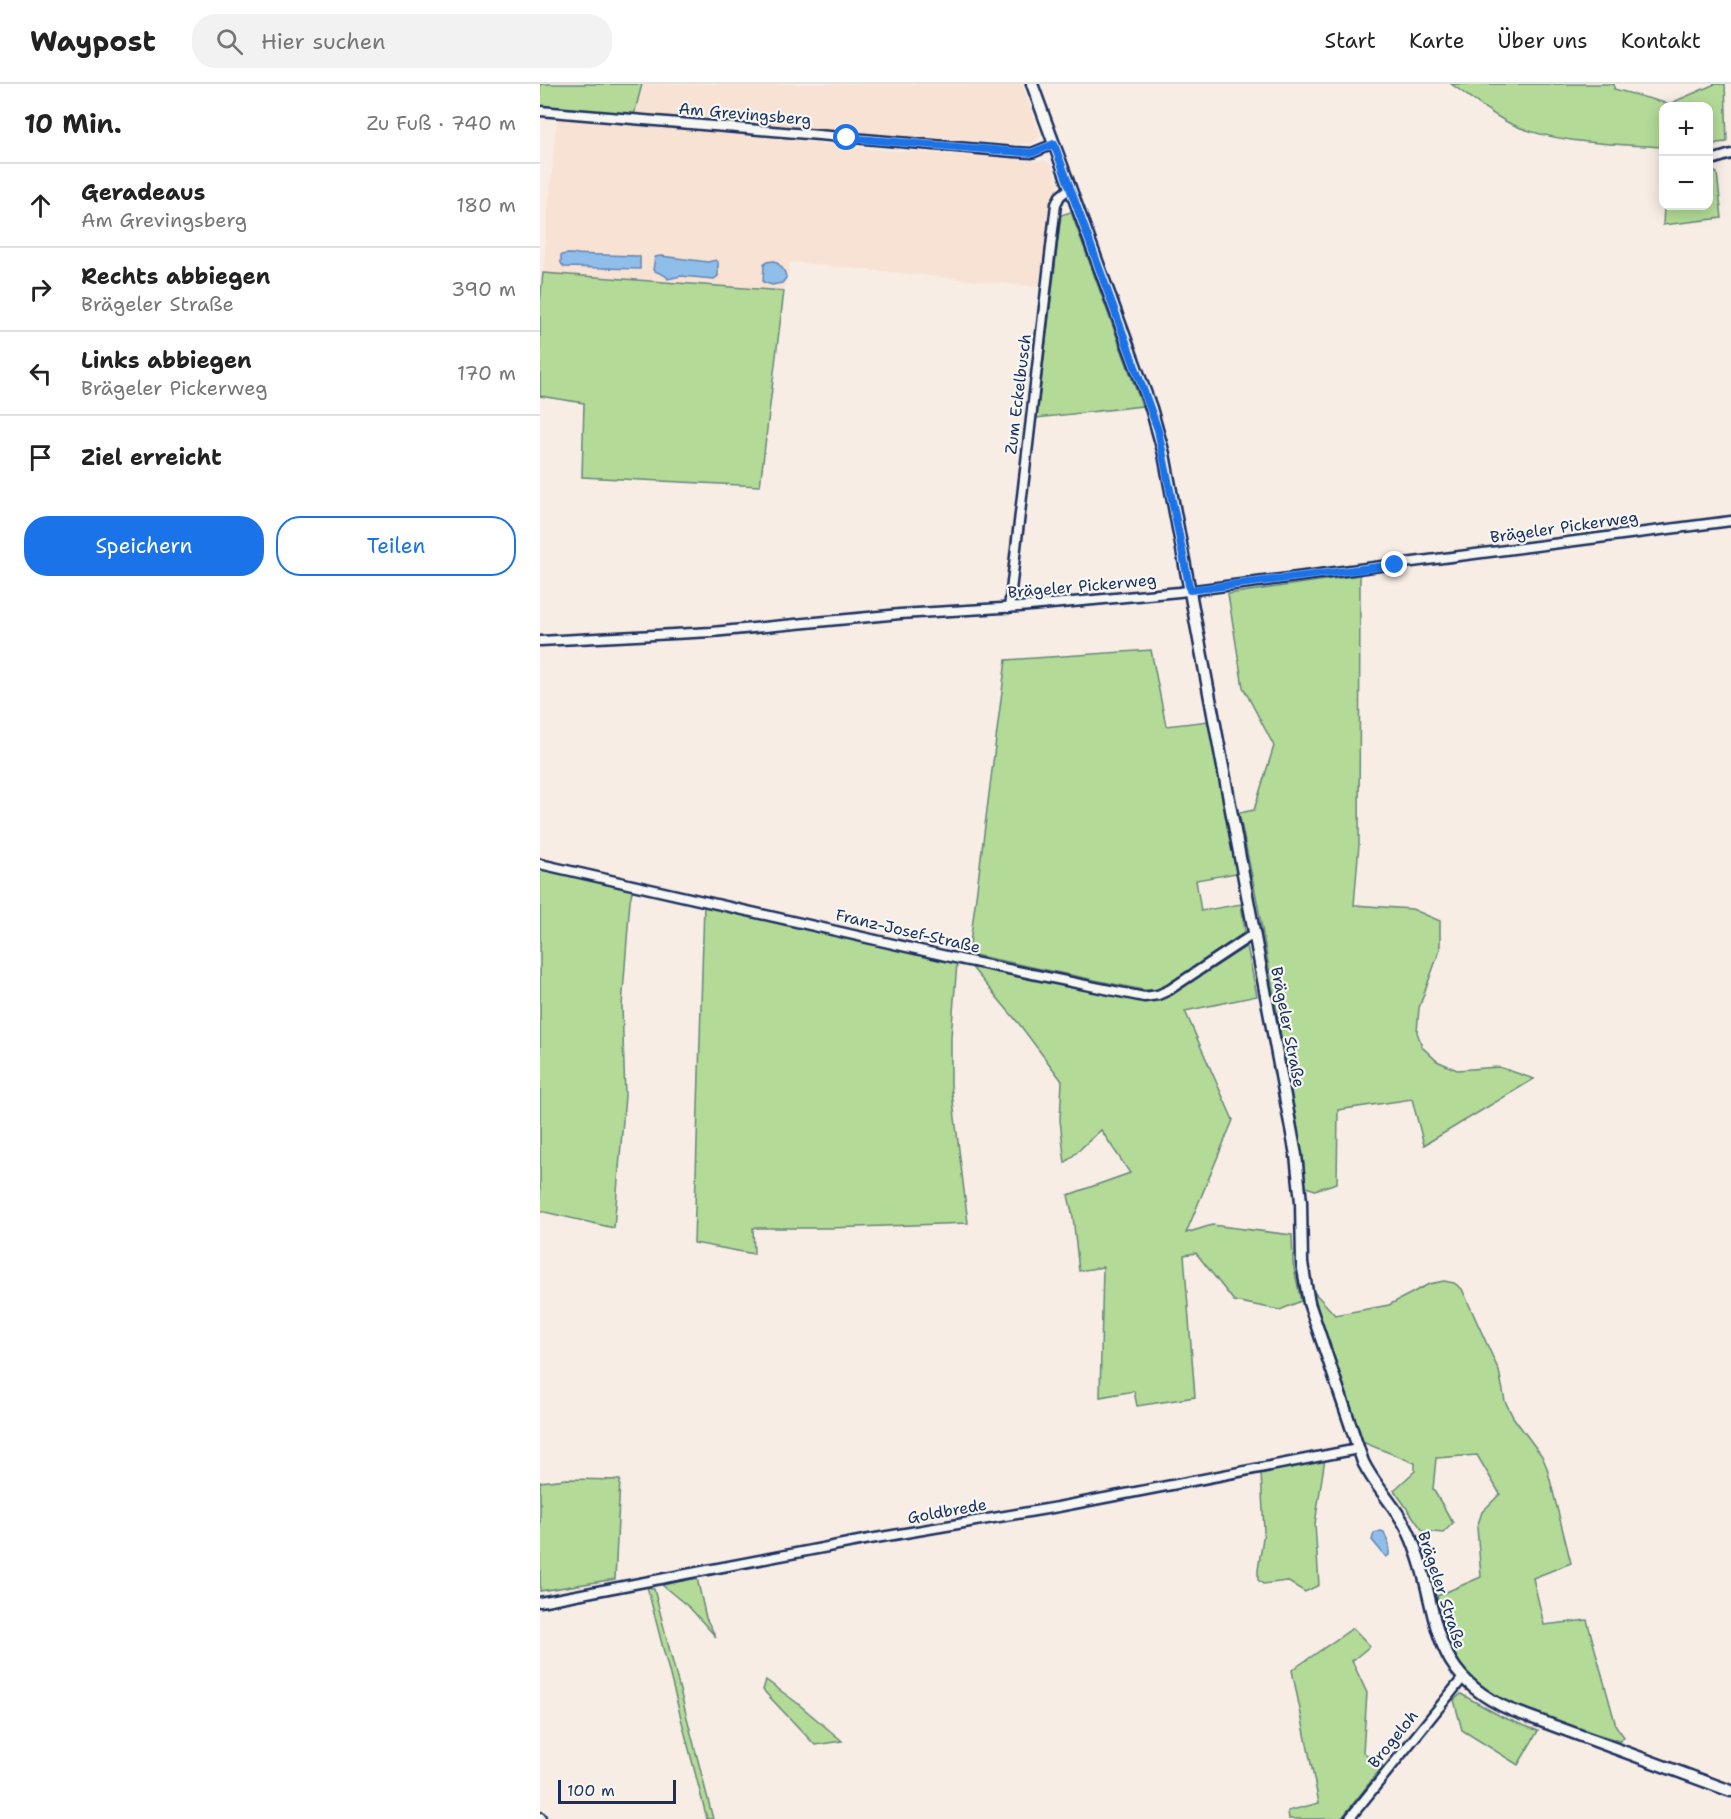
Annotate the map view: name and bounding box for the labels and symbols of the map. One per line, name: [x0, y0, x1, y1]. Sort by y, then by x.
street label: Am Grevingsberg: [678, 98, 812, 130]
route start: [833, 124, 859, 150]
street label: Zum Eckelbusch: [1000, 333, 1036, 455]
street label: Brägeler Pickerweg: [1489, 506, 1639, 548]
route end: [1381, 551, 1407, 577]
street label: Brägeler Pickerweg: [1007, 569, 1157, 603]
street label: Franz-Josef-Straße: [834, 904, 982, 958]
street label: Brägeler Straße: [1266, 965, 1310, 1089]
street label: Goldbrede: [906, 1494, 988, 1528]
street label: Brägeler Straße: [1413, 1529, 1471, 1651]
street label: Brogeloh: [1363, 1706, 1423, 1772]
scale bar: [558, 1777, 676, 1804]

